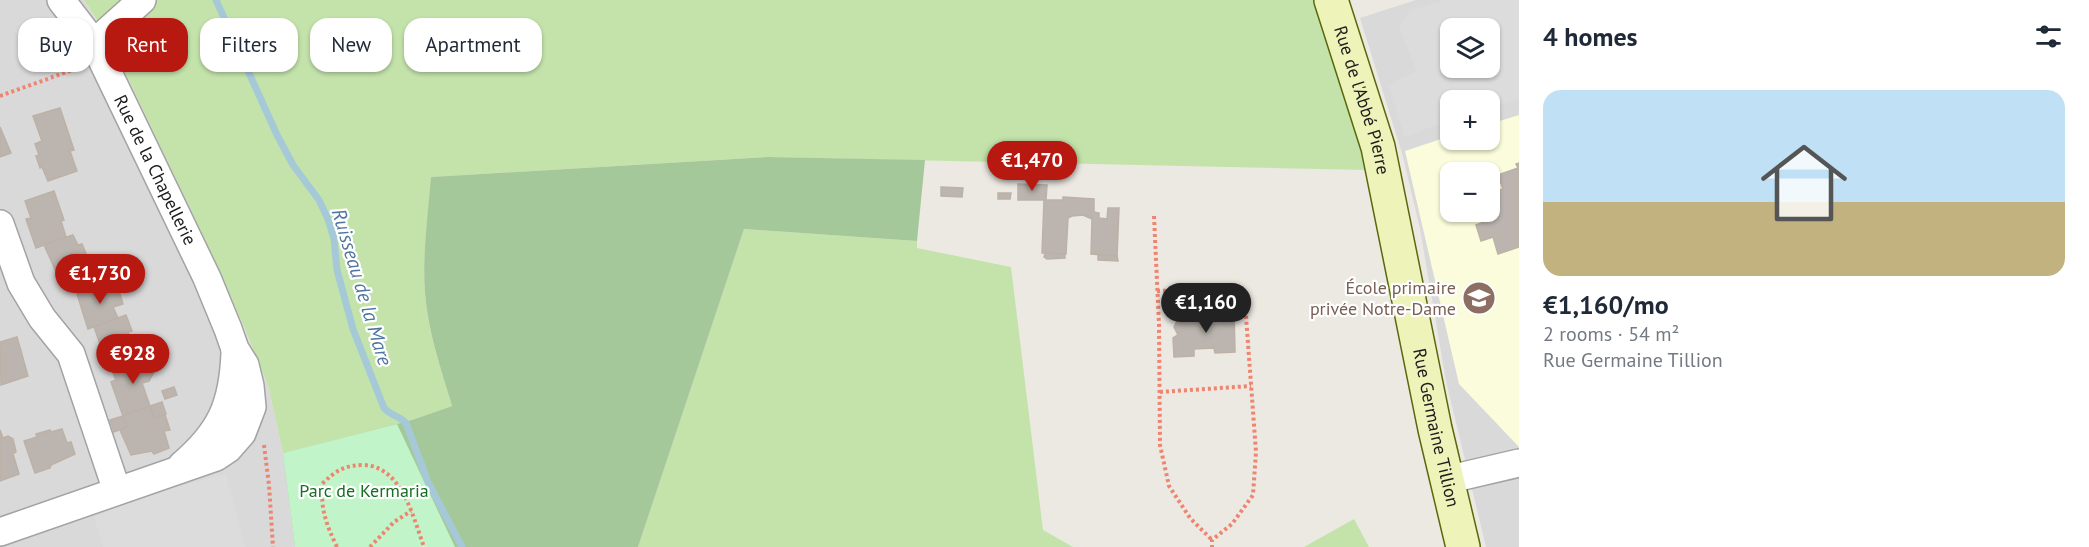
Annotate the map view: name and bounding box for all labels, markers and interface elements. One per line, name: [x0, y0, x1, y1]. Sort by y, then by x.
chip: Buy: [18, 18, 93, 72]
chip: Rent: [105, 18, 188, 72]
chip: Filters: [200, 18, 298, 72]
chip: New: [310, 18, 392, 72]
chip: Apartment: [404, 18, 542, 72]
map controls: [1440, 18, 1500, 222]
button: layers: [1440, 18, 1500, 78]
text: 4 homes: [1543, 20, 1638, 53]
icon: filters: [2032, 20, 2065, 53]
street label: Rue de l'Abbé Pierre: [1329, 23, 1395, 176]
button: +: [1440, 90, 1500, 150]
street label: Rue de la Chapellerie: [109, 91, 202, 249]
icon: home: [1750, 129, 1858, 237]
pin: €1,470: [983, 141, 1081, 192]
text: €1,470: [1001, 147, 1063, 173]
button: −: [1440, 162, 1500, 222]
water label: Ruisseau de la Mare: [326, 205, 398, 369]
pin: €1,730: [51, 254, 149, 305]
text: €1,730: [69, 260, 131, 286]
place label: École primaire privée Notre-Dame: [1310, 276, 1456, 320]
school or university icon: École primaire privée Notre-Dame: [1461, 280, 1497, 316]
pin: €1,160: [1157, 283, 1255, 334]
text: €1,160/mo: [1543, 288, 1669, 321]
text: €1,160: [1175, 289, 1237, 315]
text: 2 rooms · 54 m²: [1543, 321, 1679, 347]
pin: €928: [97, 334, 169, 385]
text: €928: [110, 340, 156, 366]
street label: Rue Germaine Tillion: [1408, 346, 1465, 509]
text: Rue Germaine Tillion: [1543, 347, 1723, 373]
park label: Parc de Kermaria: [299, 479, 429, 502]

